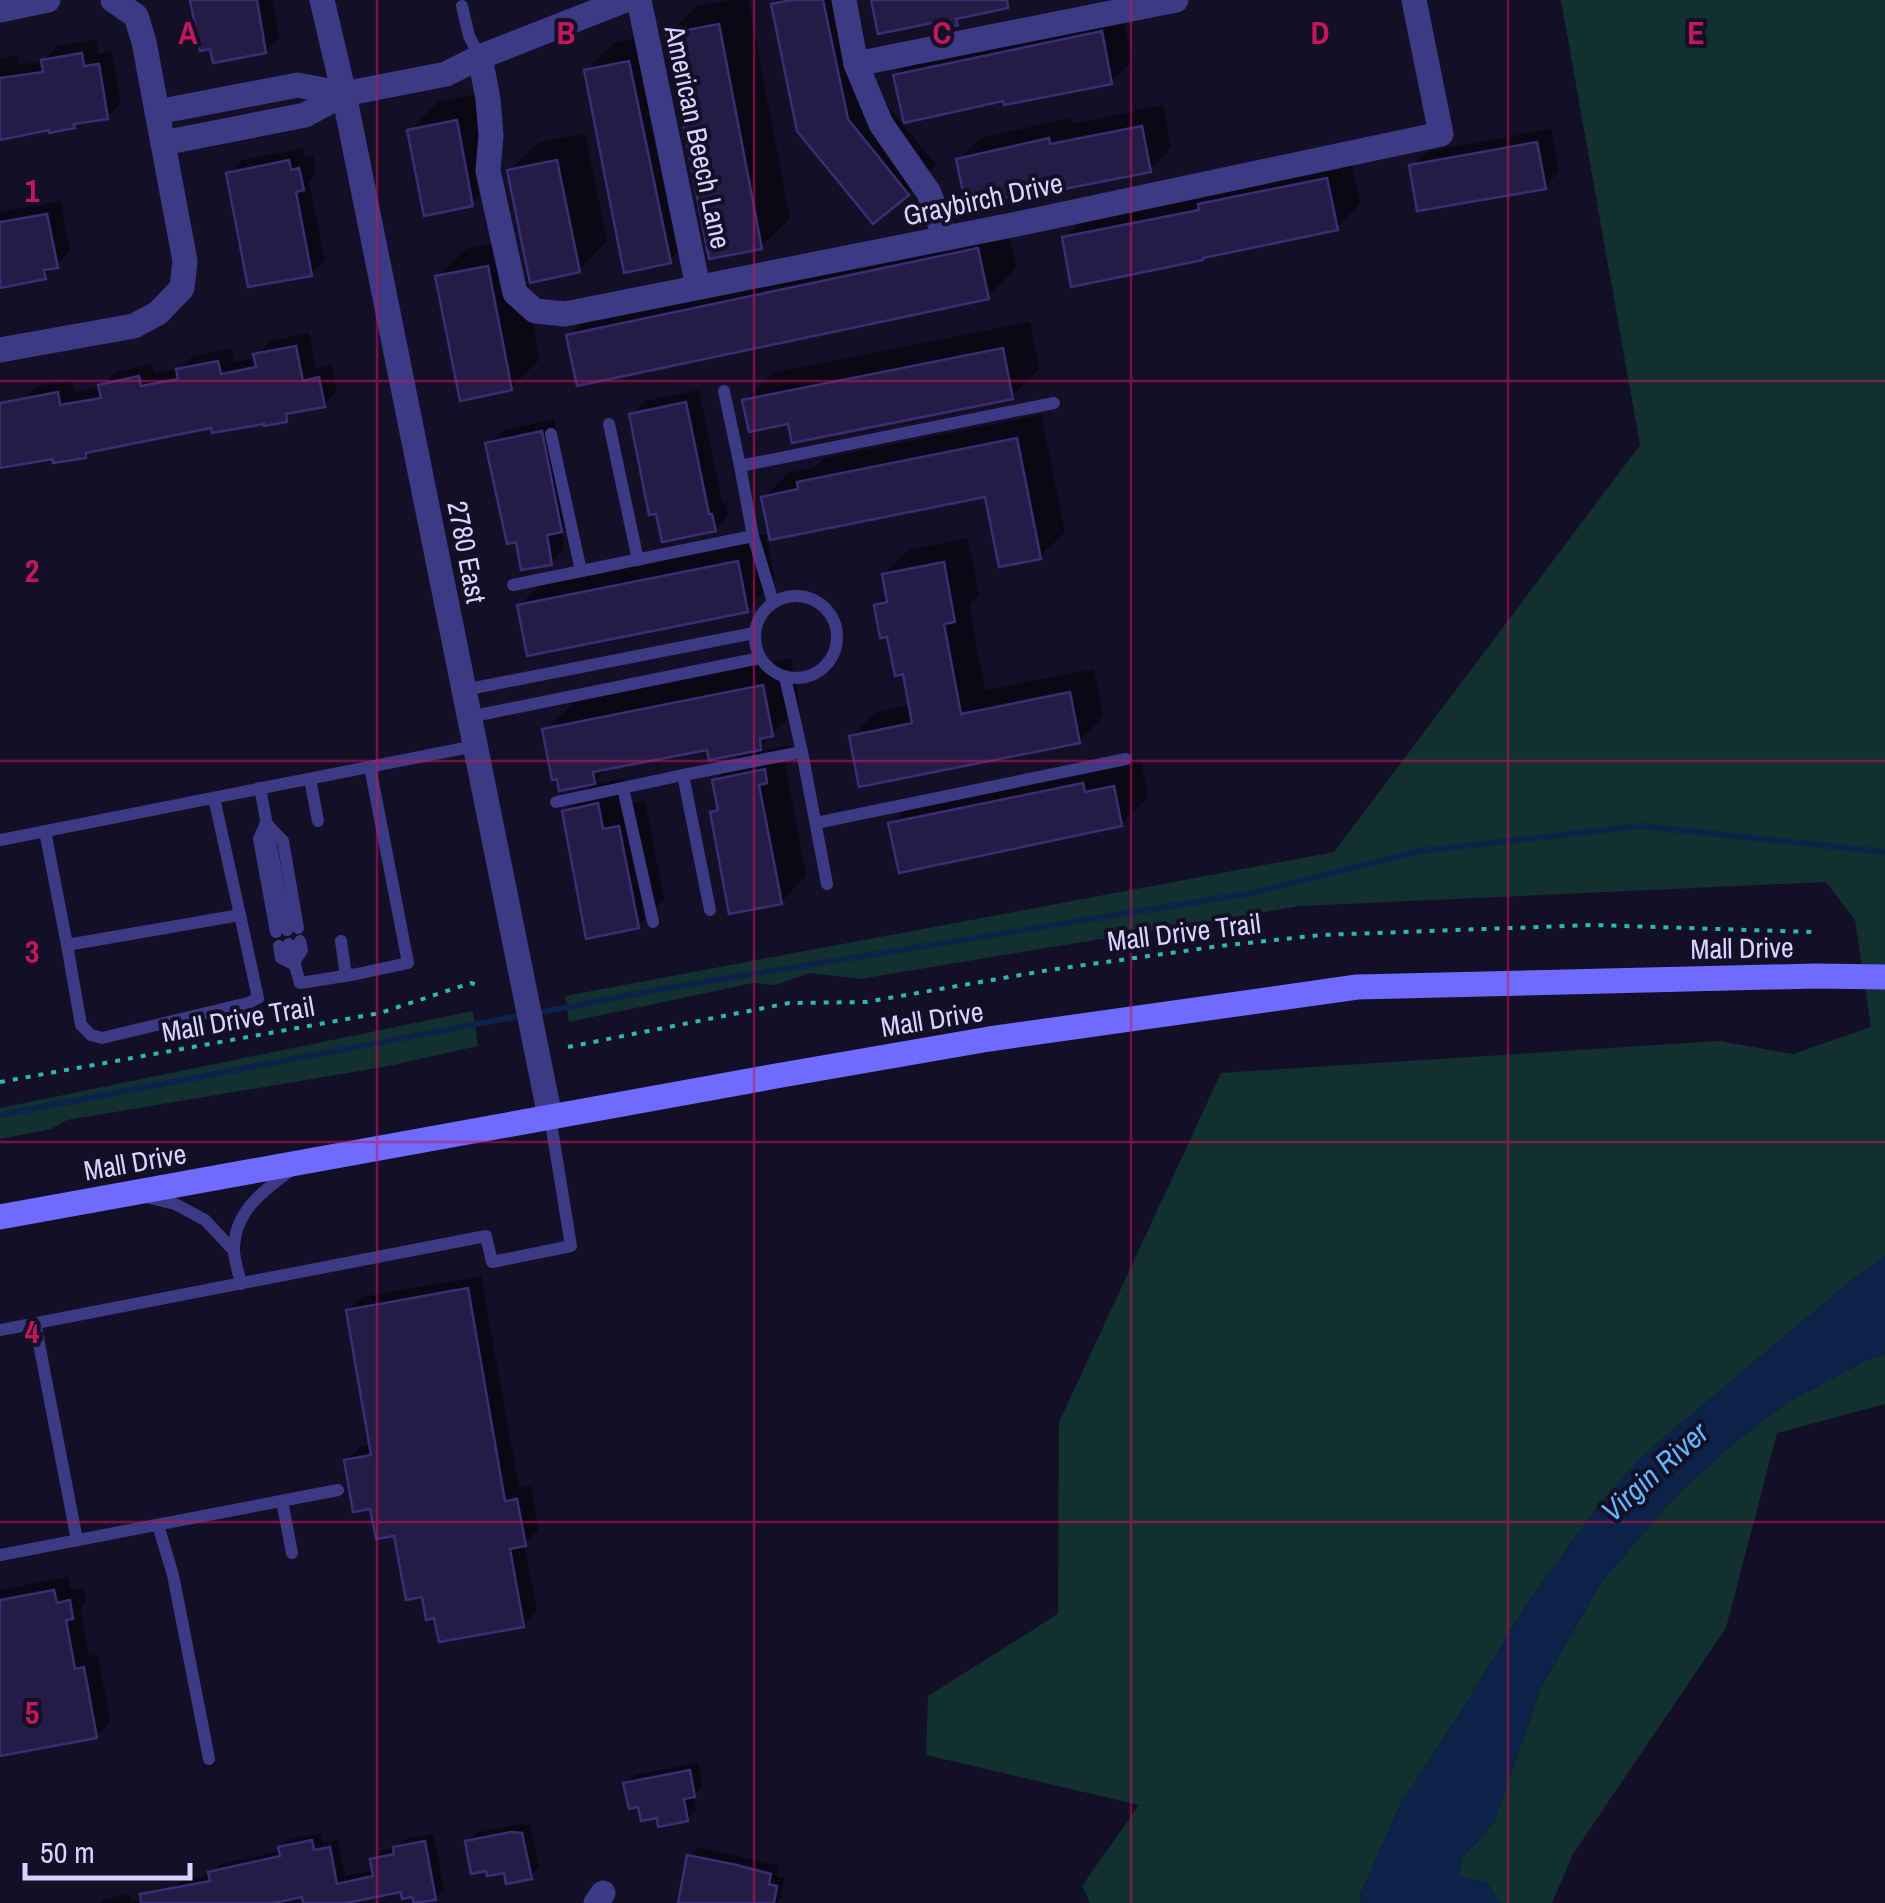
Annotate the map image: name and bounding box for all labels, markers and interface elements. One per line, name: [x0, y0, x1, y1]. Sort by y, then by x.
text: A: [179, 11, 198, 54]
text: B: [557, 11, 575, 54]
text: C: [933, 11, 951, 54]
text: D: [1311, 11, 1329, 54]
text: E: [1687, 11, 1705, 54]
street label: American Beech Lane: [656, 21, 740, 252]
street label: Graybirch Drive: [900, 164, 1066, 234]
text: 1: [25, 169, 40, 212]
street label: 2780 East: [438, 498, 496, 606]
text: 2: [25, 549, 39, 592]
street label: Mall Drive Trail: [1105, 904, 1263, 960]
street label: Mall Drive: [1690, 928, 1794, 968]
text: 3: [25, 930, 39, 973]
street label: Mall Drive Trail: [159, 987, 317, 1051]
street label: Mall Drive: [878, 992, 986, 1046]
street label: Mall Drive: [81, 1134, 189, 1190]
text: 4: [25, 1310, 40, 1353]
water label: Virgin River: [1592, 1412, 1717, 1530]
text: 5: [25, 1691, 39, 1734]
scale bar: [25, 1818, 190, 1880]
text: 50 m: [40, 1832, 95, 1872]

